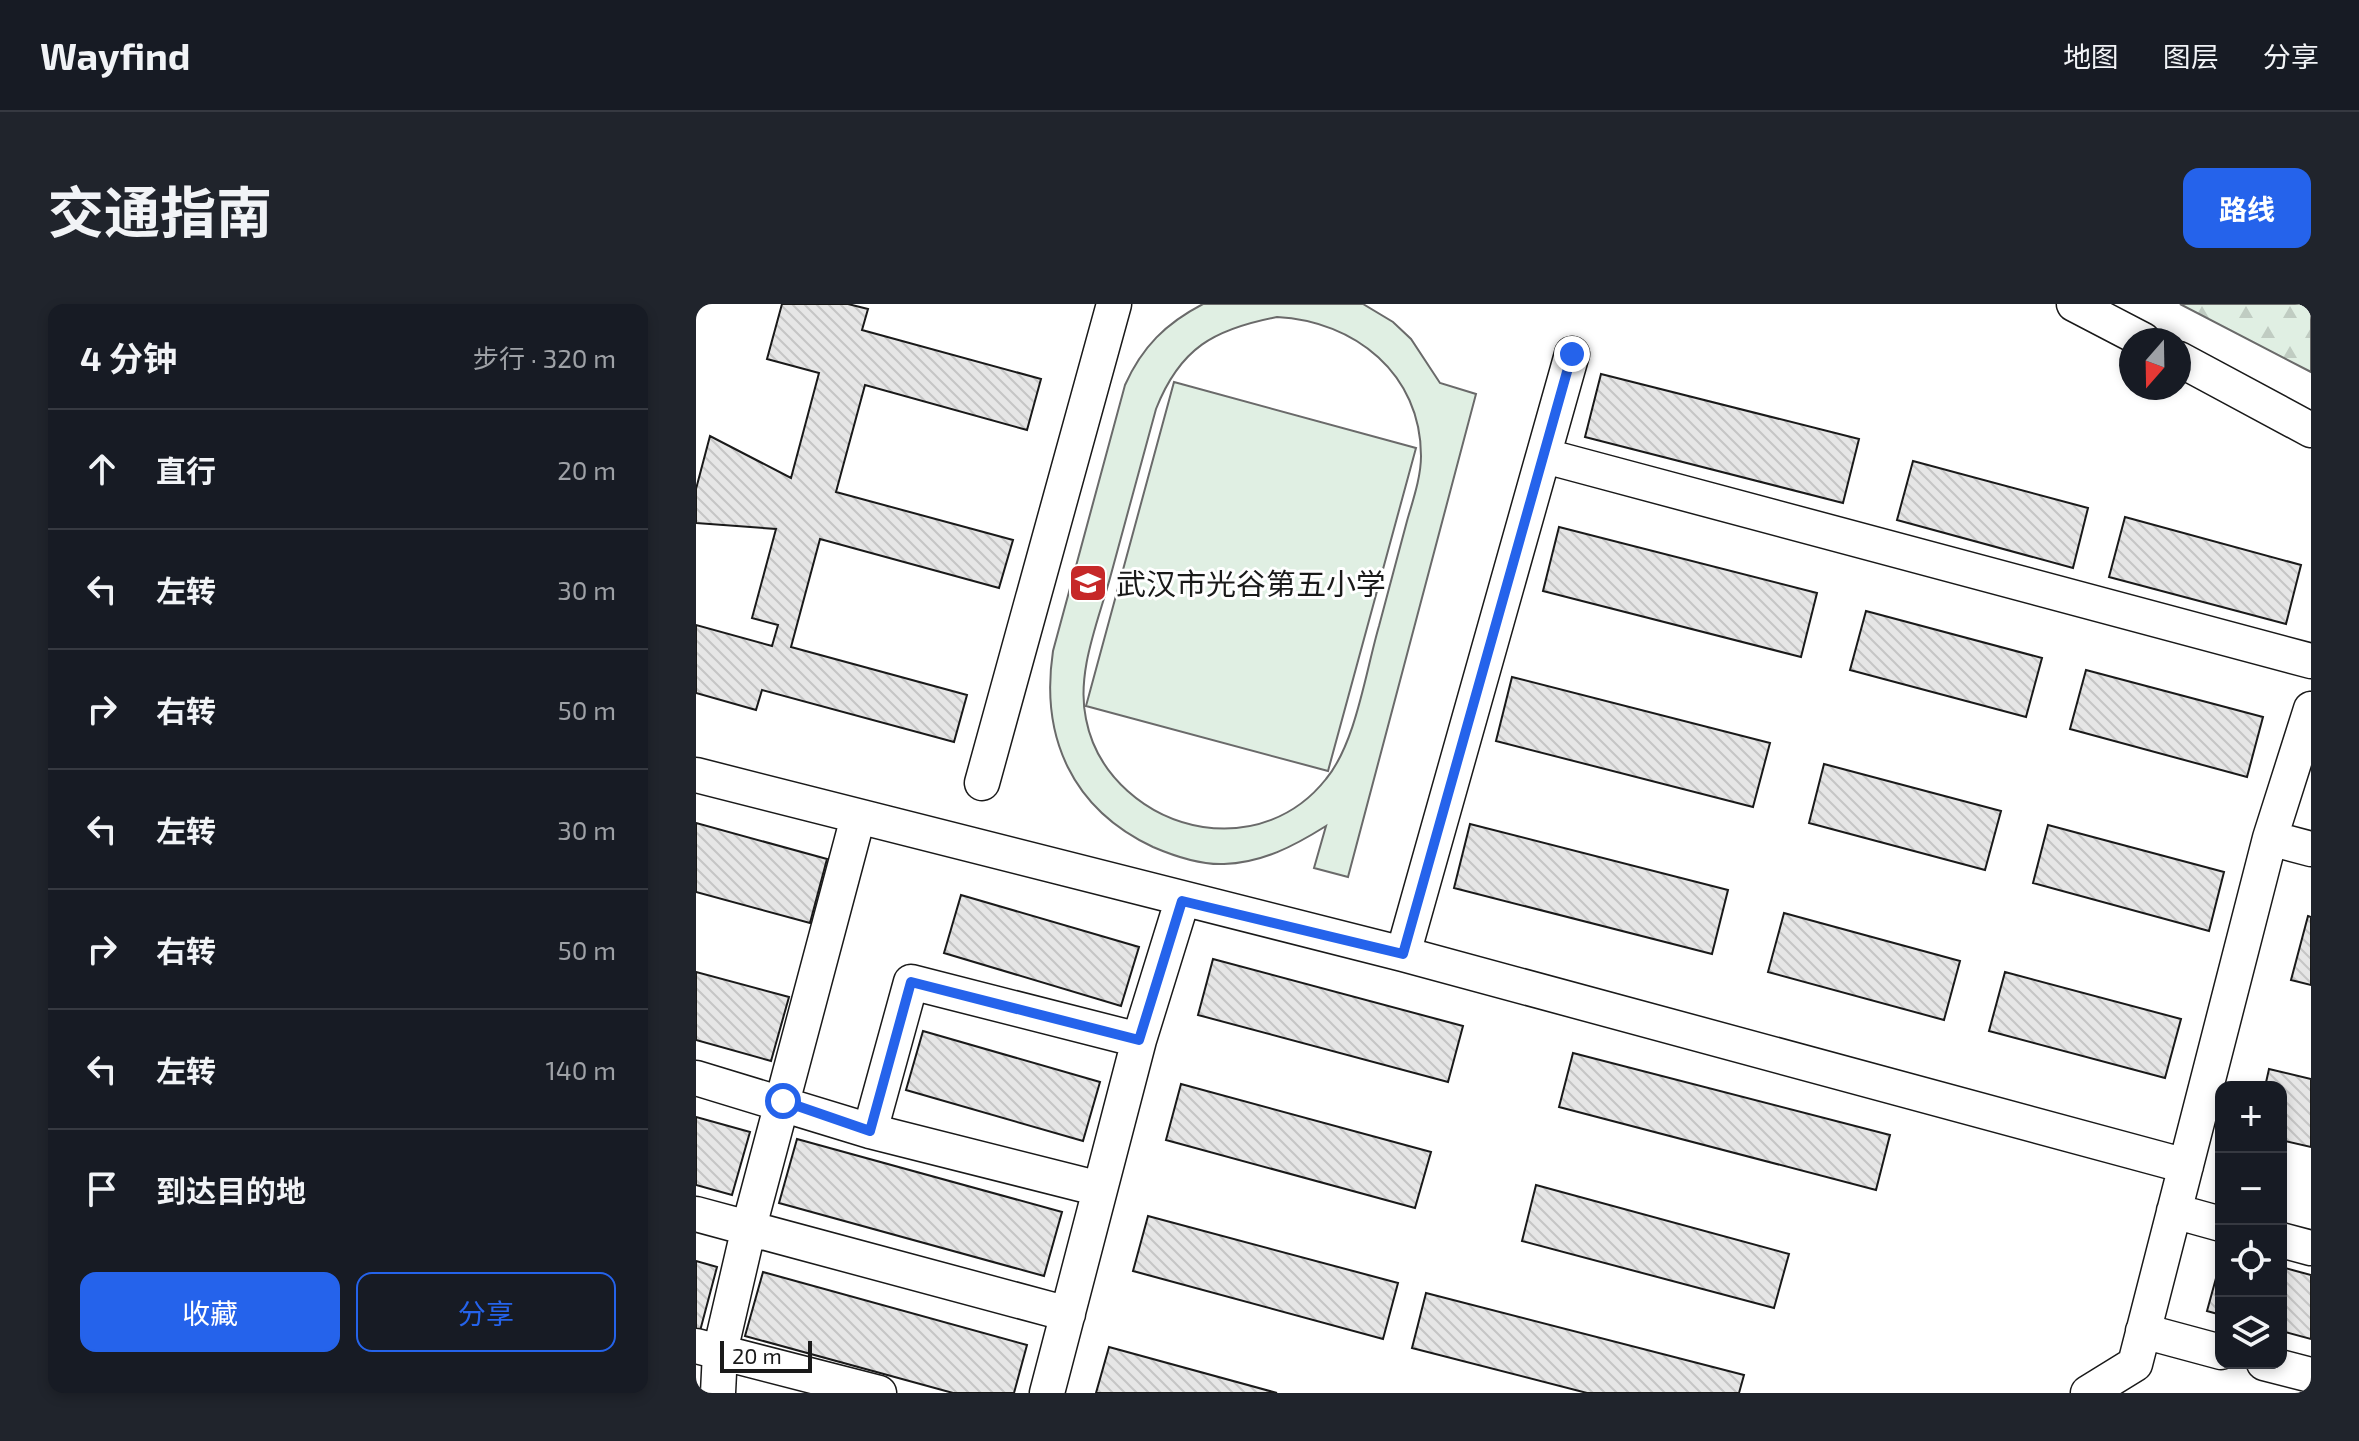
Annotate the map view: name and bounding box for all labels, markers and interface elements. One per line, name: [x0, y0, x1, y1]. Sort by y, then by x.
text: Wayfind: [40, 32, 191, 78]
text: 地图: [2063, 39, 2119, 73]
text: 图层: [2163, 39, 2219, 73]
text: 分享: [2263, 39, 2319, 73]
button: 路线: [2183, 168, 2311, 248]
text: 交通指南: [48, 177, 272, 244]
north arrow: [2119, 328, 2191, 400]
route end: [1554, 336, 1590, 372]
text: 4 分钟: [80, 337, 177, 378]
text: 步行 · 320 m: [473, 342, 616, 373]
icon: ahead: [80, 447, 124, 491]
text: 直行: [156, 452, 216, 488]
text: 20 m: [557, 454, 616, 485]
school or university icon: 武汉市光谷第五小学: [1067, 562, 1109, 604]
place label: 武汉市光谷第五小学: [1116, 565, 1386, 601]
icon: left: [80, 567, 124, 611]
text: 左转: [156, 572, 216, 608]
text: 30 m: [557, 574, 616, 605]
icon: right: [80, 687, 124, 731]
text: 右转: [156, 692, 216, 728]
text: 50 m: [558, 694, 616, 725]
icon: left: [80, 807, 124, 851]
text: 左转: [156, 812, 216, 848]
text: 30 m: [557, 814, 616, 845]
icon: right: [80, 927, 124, 971]
text: 右转: [156, 932, 216, 968]
text: 50 m: [558, 934, 616, 965]
icon: left: [80, 1047, 124, 1091]
text: 左转: [156, 1052, 216, 1088]
text: 140 m: [545, 1054, 616, 1085]
map controls: [2215, 1081, 2287, 1369]
button: +: [2215, 1081, 2287, 1153]
route start: [765, 1083, 801, 1119]
button: −: [2215, 1153, 2287, 1225]
icon: arrive: [80, 1167, 124, 1211]
text: 到达目的地: [156, 1172, 306, 1208]
button: locate: [2215, 1225, 2287, 1297]
button: 收藏: [80, 1272, 340, 1352]
button: 分享: [356, 1272, 616, 1352]
button: layers: [2215, 1297, 2287, 1369]
scale bar: [720, 1337, 812, 1373]
text: 20 m: [732, 1342, 782, 1368]

